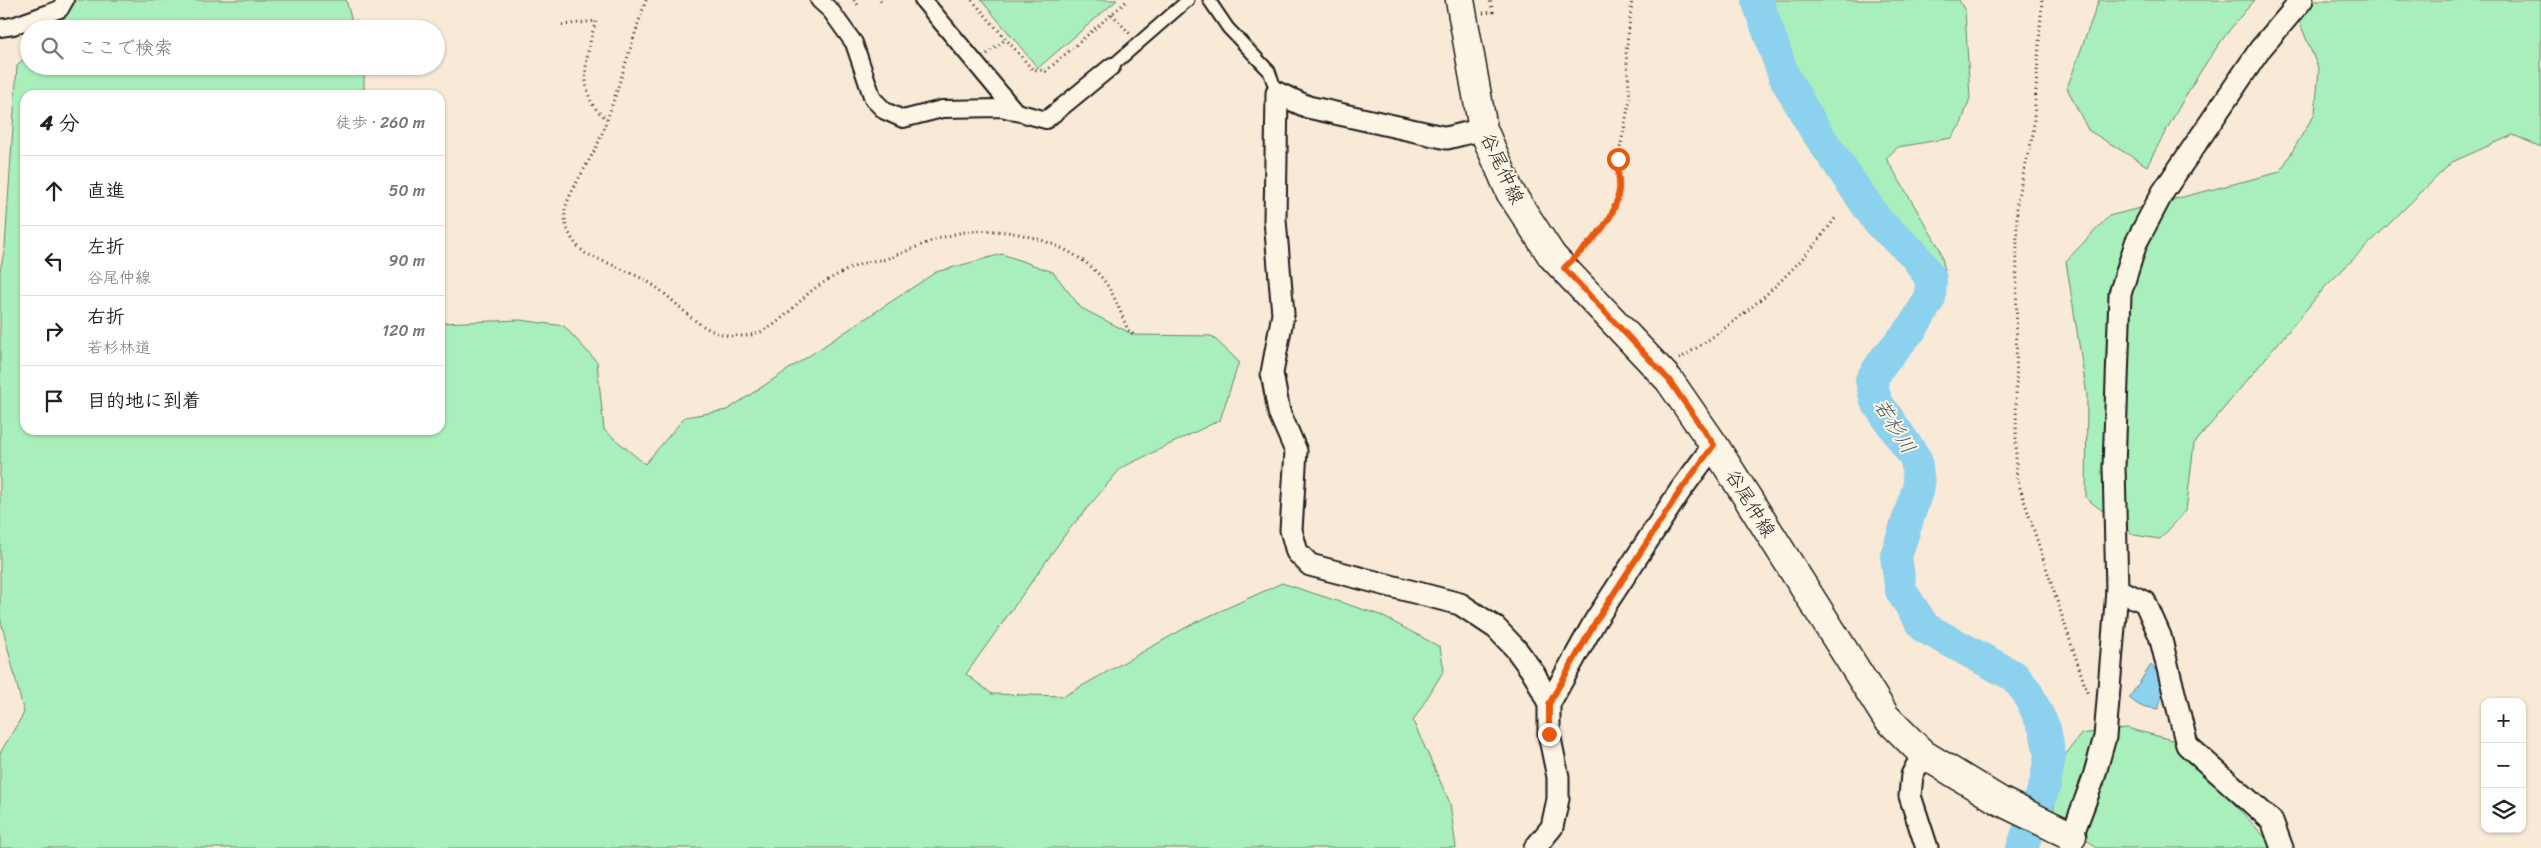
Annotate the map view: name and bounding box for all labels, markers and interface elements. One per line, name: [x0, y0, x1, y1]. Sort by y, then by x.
search box: [20, 20, 445, 75]
text: ここで検索: [78, 31, 173, 64]
icon: search: [38, 34, 66, 62]
text: 4 分: [40, 104, 80, 142]
text: 徒歩 · 260 m: [336, 108, 425, 137]
street label: 谷尾仲線: [1472, 127, 1534, 210]
route start: [1607, 148, 1630, 171]
text: 直進: [87, 174, 125, 207]
text: 50 m: [389, 176, 425, 205]
icon: ahead: [40, 177, 68, 205]
text: 左折: [87, 230, 125, 263]
text: 90 m: [389, 246, 425, 275]
icon: left: [40, 247, 68, 275]
text: 谷尾仲線: [87, 263, 151, 292]
text: 右折: [87, 300, 125, 333]
text: 120 m: [382, 316, 425, 345]
icon: right: [40, 317, 68, 345]
text: 若杉林道: [87, 333, 151, 362]
text: 目的地に到着: [87, 384, 201, 417]
icon: arrive: [40, 387, 68, 415]
water label: 若杉川: [1864, 392, 1925, 461]
street label: 谷尾仲線: [1716, 462, 1785, 544]
map controls: [2481, 698, 2526, 833]
button: +: [2481, 698, 2526, 743]
route end: [1538, 723, 1561, 746]
button: −: [2481, 743, 2526, 788]
button: layers: [2481, 788, 2526, 833]

